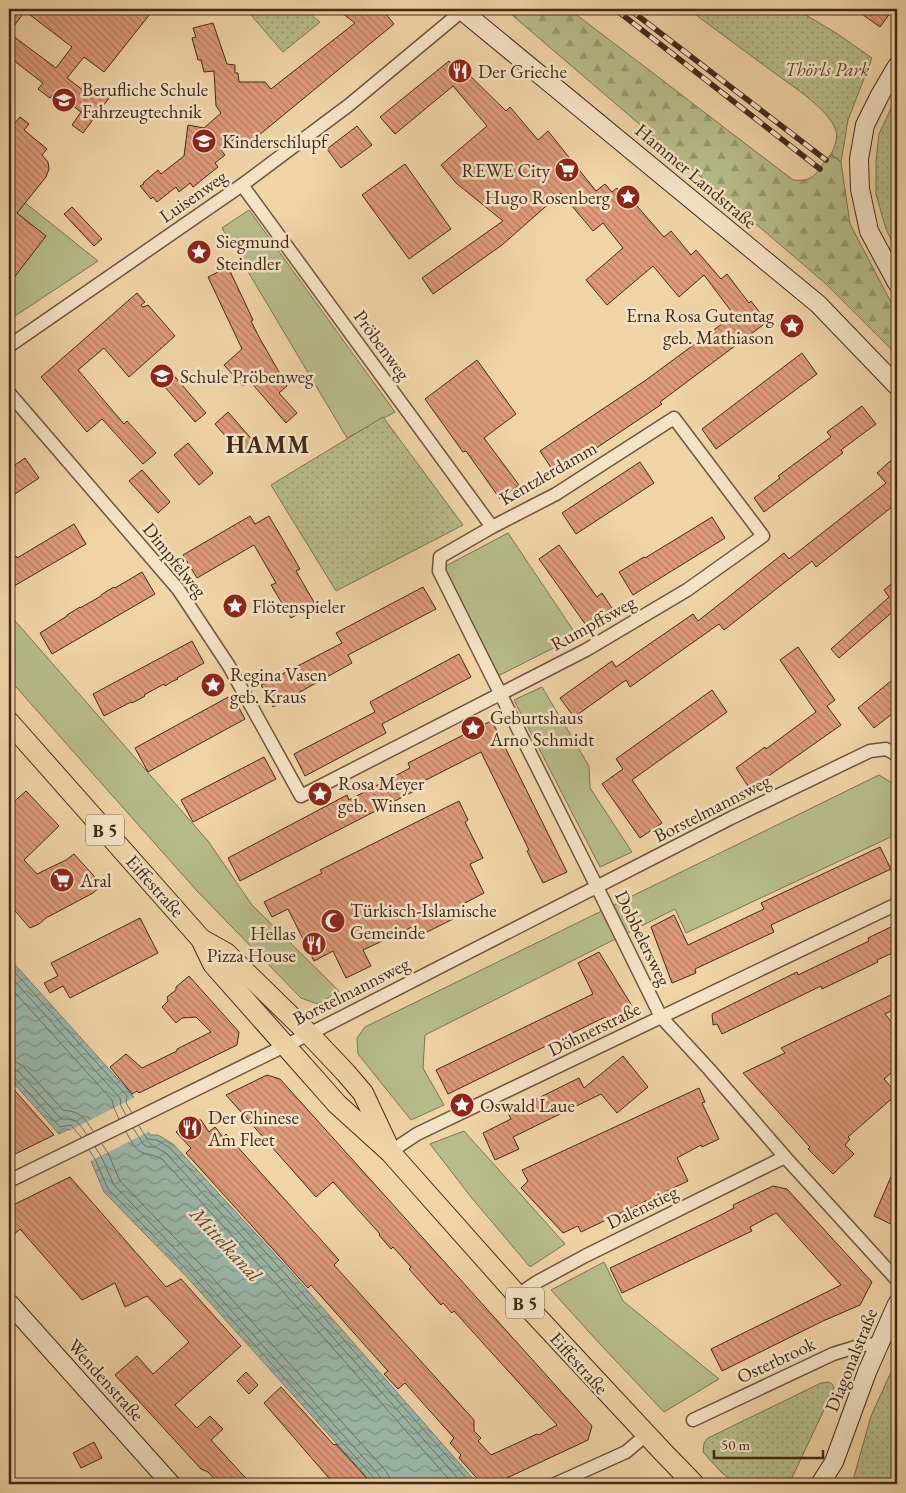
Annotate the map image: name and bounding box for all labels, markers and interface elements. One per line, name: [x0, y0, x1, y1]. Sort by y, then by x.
park label: Thörls Park: [785, 57, 870, 82]
restaurant icon: Der Grieche: [447, 58, 473, 84]
place label: Der Grieche: [478, 59, 567, 84]
place label: Berufliche Schule Fahrzeugtechnik: [82, 77, 208, 124]
school or university icon: Berufliche Schule Fahrzeugtechnik: [51, 87, 77, 113]
street label: Hammer Landstraße: [630, 118, 762, 234]
school or university icon: Kinderschlupf: [191, 128, 217, 154]
place label: Kinderschlupf: [222, 129, 329, 154]
supermarket icon: REWE City: [554, 157, 580, 183]
place label: REWE City: [461, 158, 551, 183]
street label: Luisenweg: [154, 163, 232, 228]
place icon: Hugo Rosenberg: [615, 184, 641, 210]
place label: Hugo Rosenberg: [485, 185, 611, 210]
place label: Siegmund Steindler: [216, 229, 290, 276]
place icon: Siegmund Steindler: [186, 239, 212, 265]
place label: Erna Rosa Gutentag geb. Mathiason: [626, 303, 775, 350]
street label: Pröbenweg: [348, 305, 416, 386]
place icon: Erna Rosa Gutentag geb. Mathiason: [779, 313, 805, 339]
school or university icon: Schule Pröbenweg: [149, 363, 175, 389]
place label: Schule Pröbenweg: [180, 364, 314, 389]
district label: HAMM: [226, 429, 310, 460]
street label: Kentzlerdamm: [495, 435, 601, 511]
street label: Dimpfelweg: [137, 517, 213, 603]
street label: Rumpffsweg: [546, 589, 641, 657]
place icon: Flötenspieler: [222, 593, 248, 619]
place label: Flötenspieler: [252, 594, 346, 619]
place label: Regina Vasen geb. Kraus: [230, 662, 327, 709]
place icon: Regina Vasen geb. Kraus: [200, 672, 226, 698]
place label: Geburtshaus Arno Schmidt: [489, 705, 594, 752]
place icon: Geburtshaus Arno Schmidt: [460, 715, 486, 741]
street label: Borstelmannsweg: [649, 768, 775, 848]
place label: Rosa Meyer geb. Winsen: [338, 771, 426, 818]
place icon: Rosa Meyer geb. Winsen: [307, 781, 333, 807]
road number: B 5: [86, 814, 124, 846]
street label: Eiffestraße: [120, 849, 190, 923]
supermarket icon: Aral: [49, 867, 75, 893]
place label: Aral: [79, 868, 112, 893]
street label: Dobbelersweg: [609, 886, 677, 991]
place label: Türkisch-Islamische Gemeinde: [350, 898, 497, 945]
mosque icon: Türkisch-Islamische Gemeinde: [320, 908, 346, 934]
place label: Hellas Pizza House: [207, 921, 296, 968]
restaurant icon: Hellas Pizza House: [301, 931, 327, 957]
street label: Borstelmannsweg: [288, 951, 414, 1031]
street label: Döhnerstraße: [544, 996, 644, 1062]
place icon: Oswald Laue: [449, 1092, 475, 1118]
place label: Oswald Laue: [480, 1093, 575, 1118]
place label: Der Chinese Am Fleet: [207, 1105, 299, 1152]
restaurant icon: Der Chinese Am Fleet: [177, 1115, 203, 1141]
street label: Dalenstieg: [602, 1179, 682, 1235]
water label: Mittelkanal: [184, 1200, 268, 1288]
road number: B 5: [506, 1288, 544, 1319]
street label: Diagonalstraße: [819, 1305, 883, 1415]
street label: Eiffestraße: [544, 1326, 614, 1400]
street label: Osterbrook: [733, 1330, 820, 1389]
street label: Wendenstraße: [62, 1333, 150, 1427]
scale bar: [714, 1428, 822, 1460]
text: 50 m: [721, 1435, 750, 1454]

